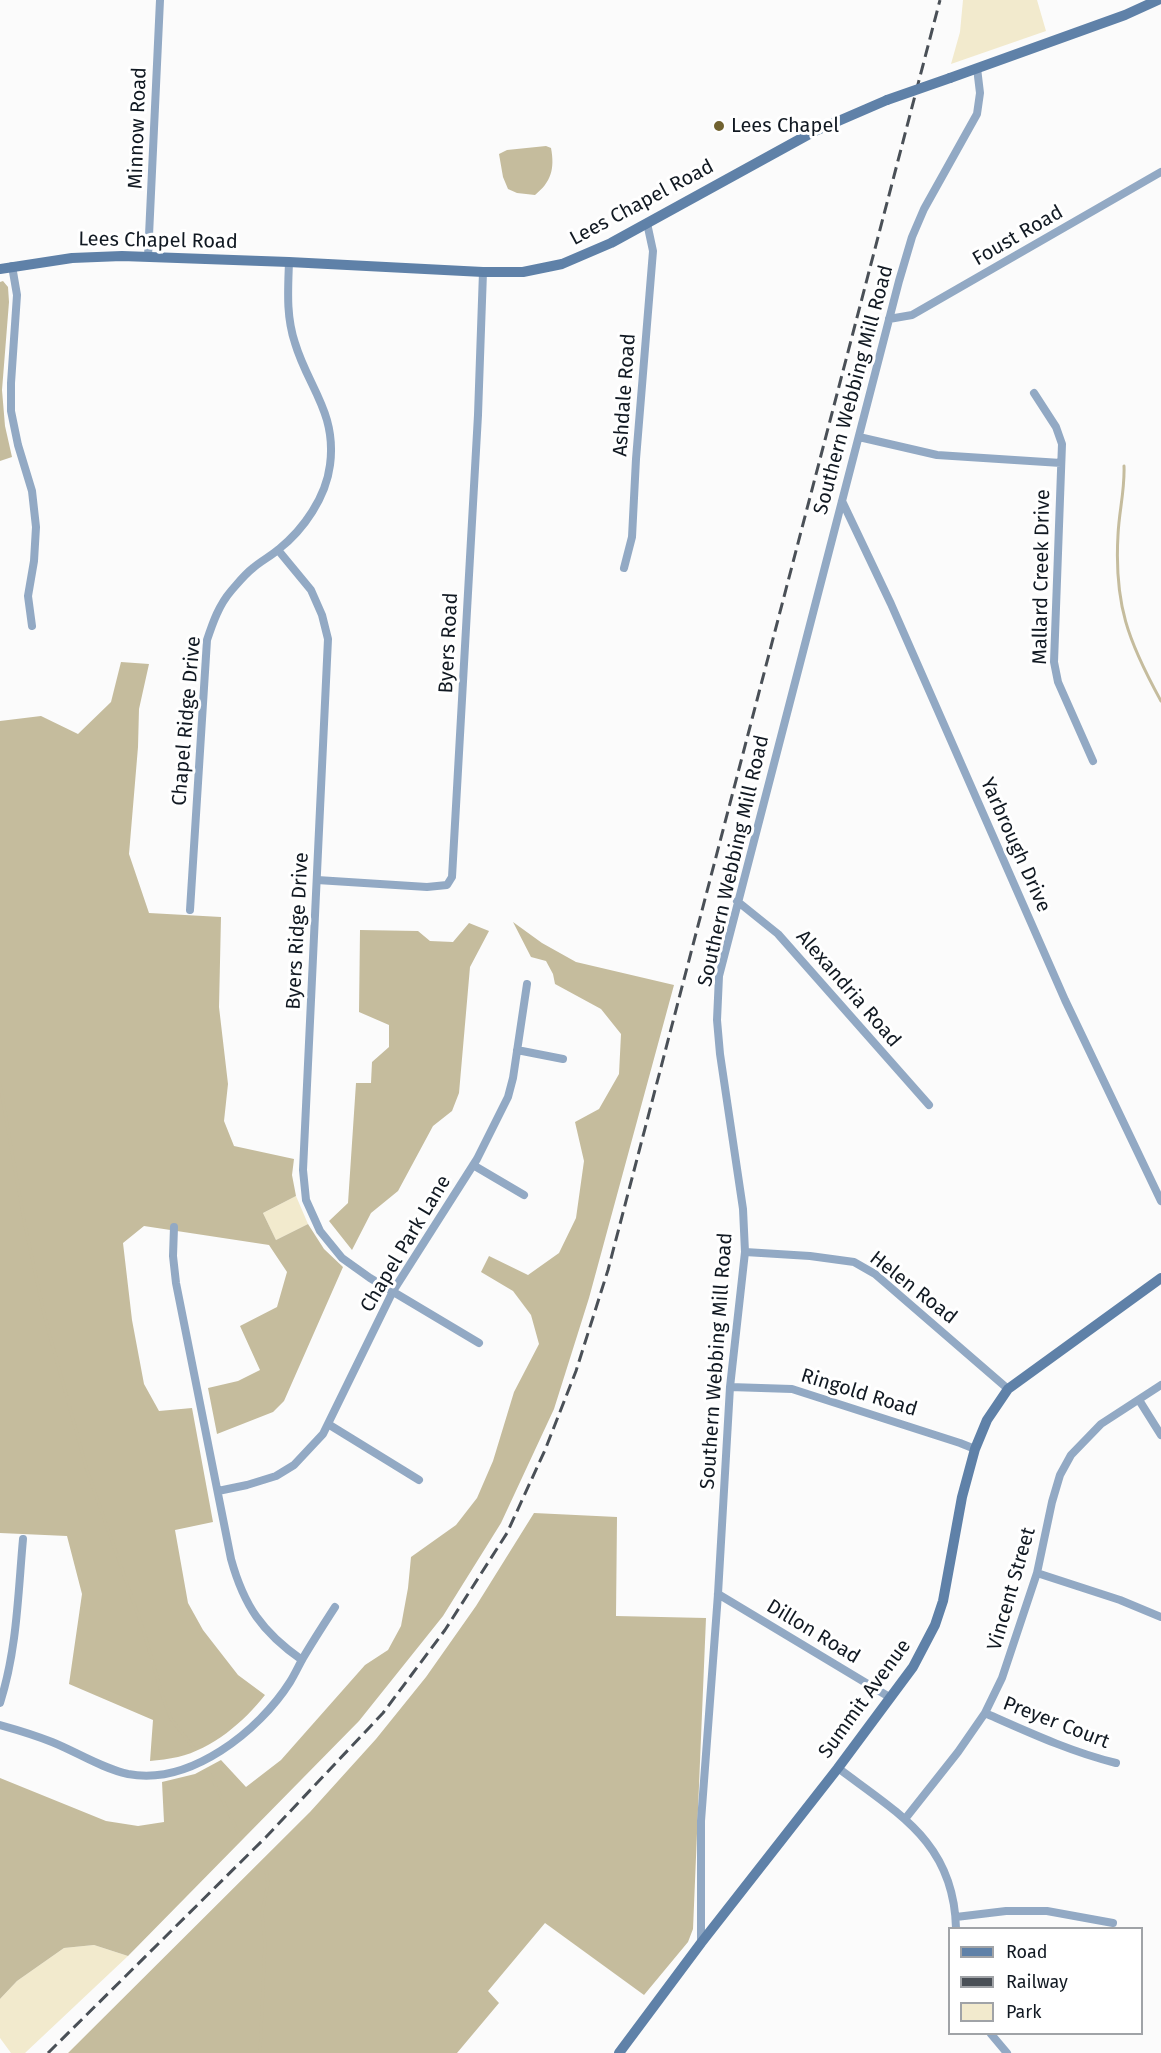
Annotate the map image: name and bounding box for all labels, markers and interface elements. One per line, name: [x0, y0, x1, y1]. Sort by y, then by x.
street label: Minnow Road: [124, 67, 152, 189]
place label: Lees Chapel: [731, 114, 839, 138]
marker: Lees Chapel: [712, 119, 726, 133]
street label: Lees Chapel Road: [566, 155, 718, 251]
street label: Foust Road: [969, 201, 1067, 271]
street label: Lees Chapel Road: [78, 228, 238, 254]
street label: Southern Webbing Mill Road: [809, 263, 899, 517]
street label: Ashdale Road: [609, 333, 641, 457]
street label: Mallard Creek Drive: [1028, 489, 1056, 665]
street label: Byers Road: [434, 592, 464, 694]
street label: Chapel Ridge Drive: [168, 635, 206, 807]
street label: Southern Webbing Mill Road: [693, 733, 775, 989]
street label: Yarbrough Drive: [975, 774, 1055, 916]
street label: Byers Ridge Drive: [282, 852, 314, 1010]
street label: Alexandria Road: [791, 925, 905, 1053]
street label: Chapel Park Lane: [356, 1171, 456, 1317]
street label: Southern Webbing Mill Road: [696, 1232, 738, 1490]
street label: Helen Road: [865, 1246, 961, 1330]
street label: Ringold Road: [798, 1364, 920, 1422]
street label: Vincent Street: [983, 1525, 1041, 1653]
street label: Dillon Road: [762, 1595, 864, 1669]
street label: Summit Avenue: [814, 1635, 916, 1763]
street label: Preyer Court: [999, 1692, 1113, 1754]
legend: [948, 1927, 1143, 2035]
text: Road: [1006, 1941, 1048, 1963]
text: Railway: [1006, 1971, 1068, 1993]
text: Park: [1006, 2001, 1041, 2023]

